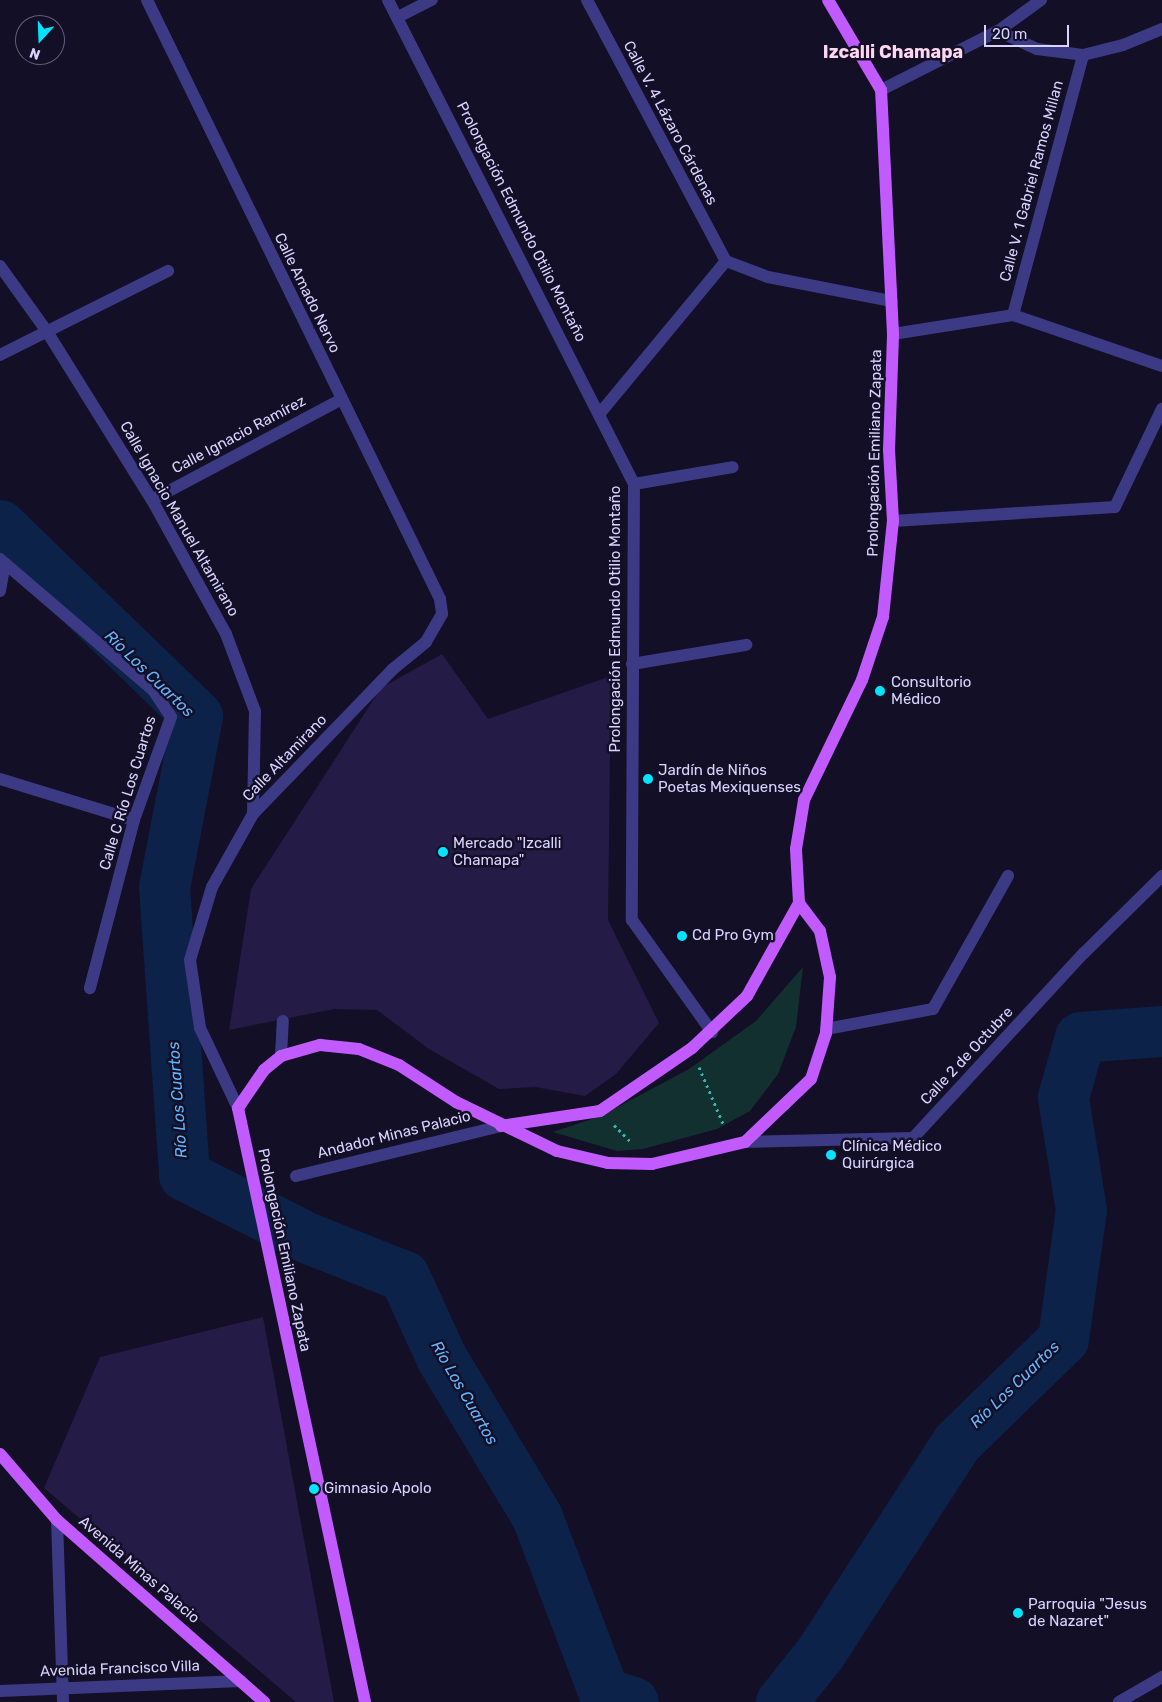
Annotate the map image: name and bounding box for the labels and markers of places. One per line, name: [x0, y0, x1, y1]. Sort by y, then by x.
place label: Consultorio Médico: [891, 673, 971, 708]
marker: Consultorio Médico: [873, 684, 887, 698]
place label: Jardín de Niños Poetas Mexiquenses: [658, 761, 801, 796]
marker: Jardín de Niños Poetas Mexiquenses: [642, 773, 654, 785]
place label: Mercado "Izcalli Chamapa": [453, 834, 561, 869]
marker: Mercado "Izcalli Chamapa": [437, 846, 449, 858]
place label: Cd Pro Gym: [692, 927, 774, 945]
marker: Cd Pro Gym: [676, 930, 688, 942]
place label: Clínica Médico Quirúrgica: [842, 1137, 942, 1172]
marker: Clínica Médico Quirúrgica: [824, 1148, 838, 1162]
place label: Gimnasio Apolo: [324, 1480, 432, 1498]
marker: Gimnasio Apolo: [308, 1483, 320, 1495]
place label: Parroquia "Jesus de Nazaret": [1028, 1595, 1147, 1630]
marker: Parroquia "Jesus de Nazaret": [1012, 1607, 1024, 1619]

